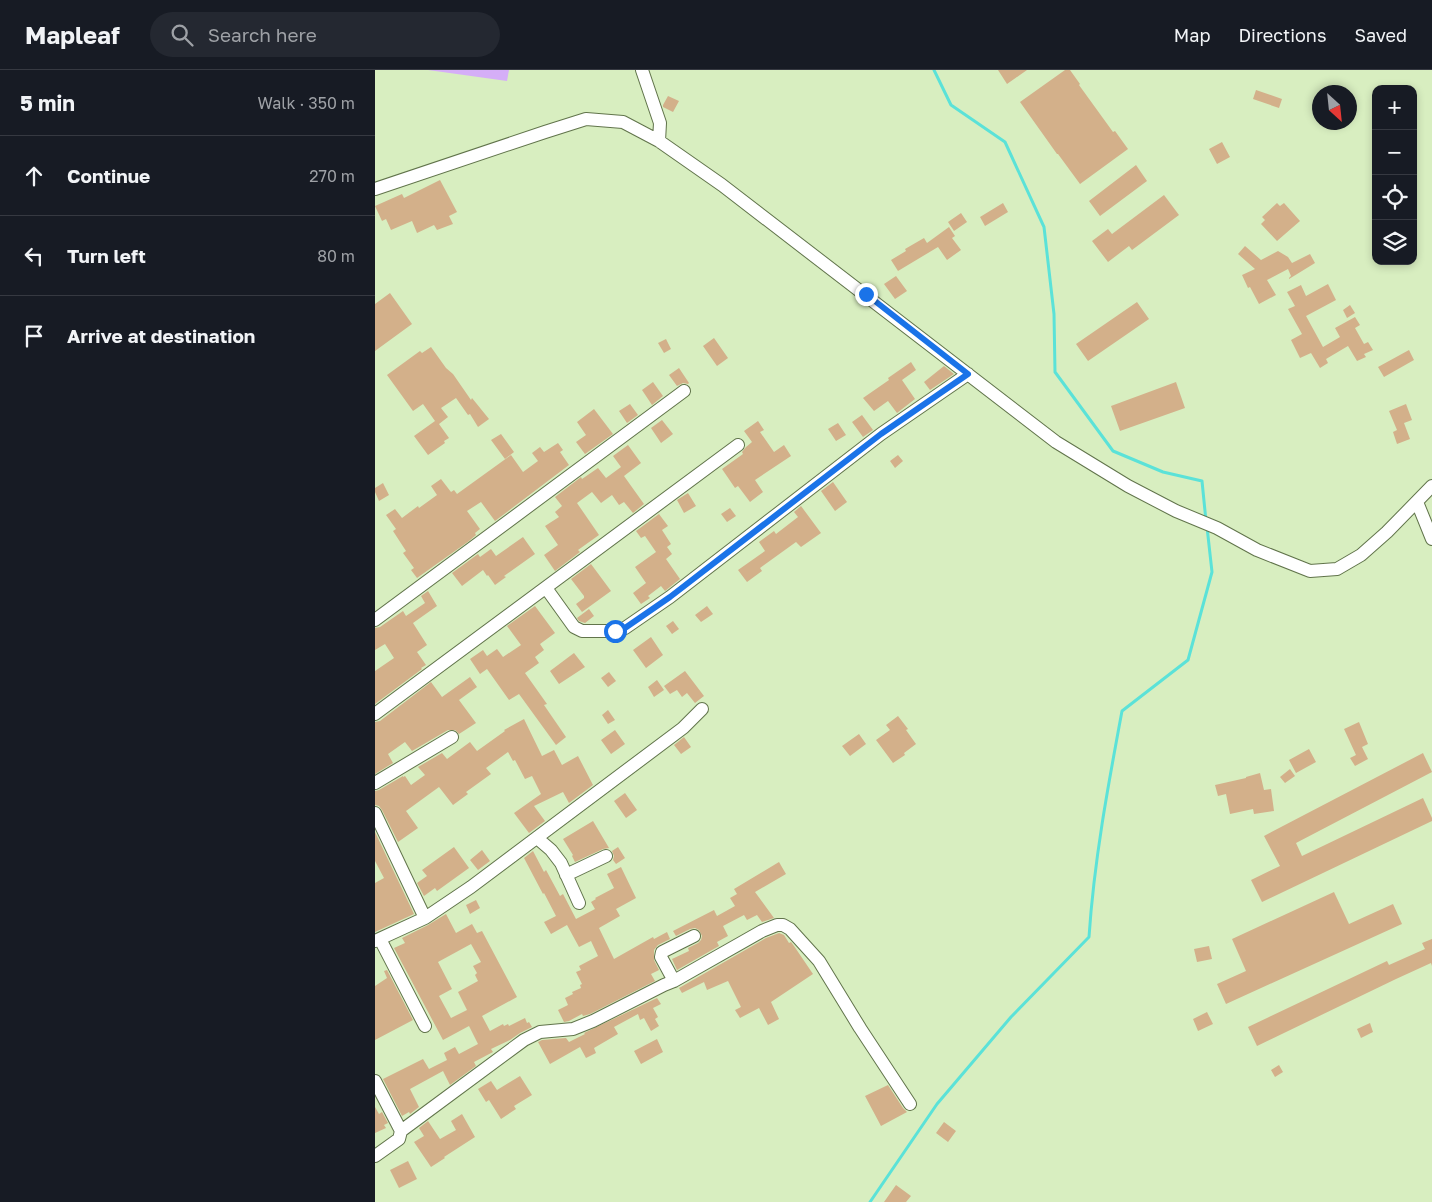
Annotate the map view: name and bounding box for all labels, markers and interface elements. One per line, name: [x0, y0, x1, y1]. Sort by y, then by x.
search box: [150, 12, 500, 57]
text: Mapleaf: [25, 20, 120, 49]
icon: search: [168, 21, 196, 49]
text: Search here: [208, 23, 317, 46]
text: Map: [1174, 24, 1210, 46]
text: Directions: [1238, 24, 1326, 46]
text: Saved: [1354, 24, 1407, 46]
north arrow: [1312, 85, 1357, 130]
map controls: [1372, 85, 1417, 265]
button: +: [1372, 85, 1417, 130]
text: 5 min: [20, 90, 75, 116]
text: Walk · 350 m: [258, 93, 355, 113]
button: −: [1372, 130, 1417, 175]
icon: ahead: [20, 162, 48, 190]
text: Continue: [67, 164, 150, 187]
text: 270 m: [309, 166, 355, 186]
button: locate: [1372, 175, 1417, 220]
button: layers: [1372, 220, 1417, 265]
icon: left: [20, 242, 48, 270]
text: Turn left: [67, 244, 146, 267]
text: 80 m: [317, 246, 355, 266]
route end: [855, 283, 878, 306]
icon: arrive: [20, 322, 48, 350]
text: Arrive at destination: [67, 324, 255, 347]
route start: [604, 620, 627, 643]

